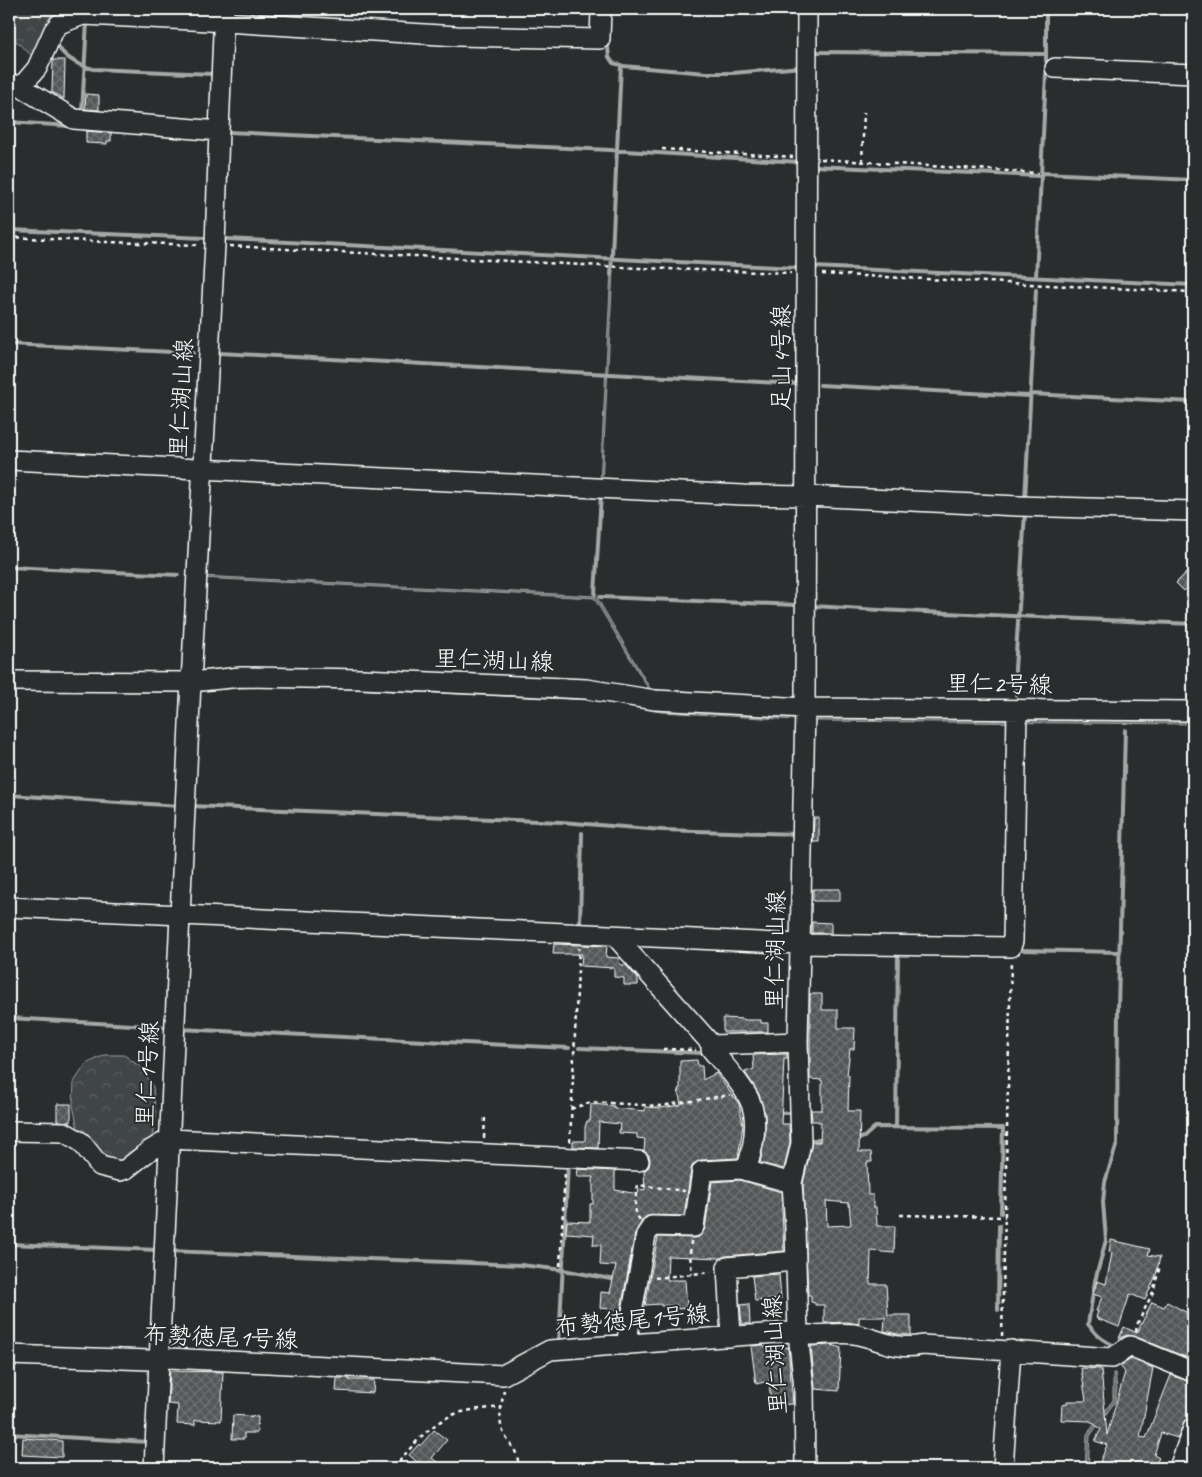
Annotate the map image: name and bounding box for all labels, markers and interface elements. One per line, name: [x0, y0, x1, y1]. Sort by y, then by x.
street label: 足山4号線: [766, 305, 796, 411]
street label: 里仁湖山線: [163, 337, 199, 459]
street label: 里仁湖山線: [434, 643, 554, 677]
street label: 里仁2号線: [945, 668, 1053, 700]
street label: 里仁湖山線: [759, 890, 791, 1010]
street label: 里仁1号線: [129, 1020, 165, 1128]
street label: 里仁湖山線: [757, 1294, 793, 1416]
street label: 布勢徳尾1号線: [554, 1298, 710, 1342]
street label: 布勢徳尾1号線: [143, 1319, 299, 1355]

